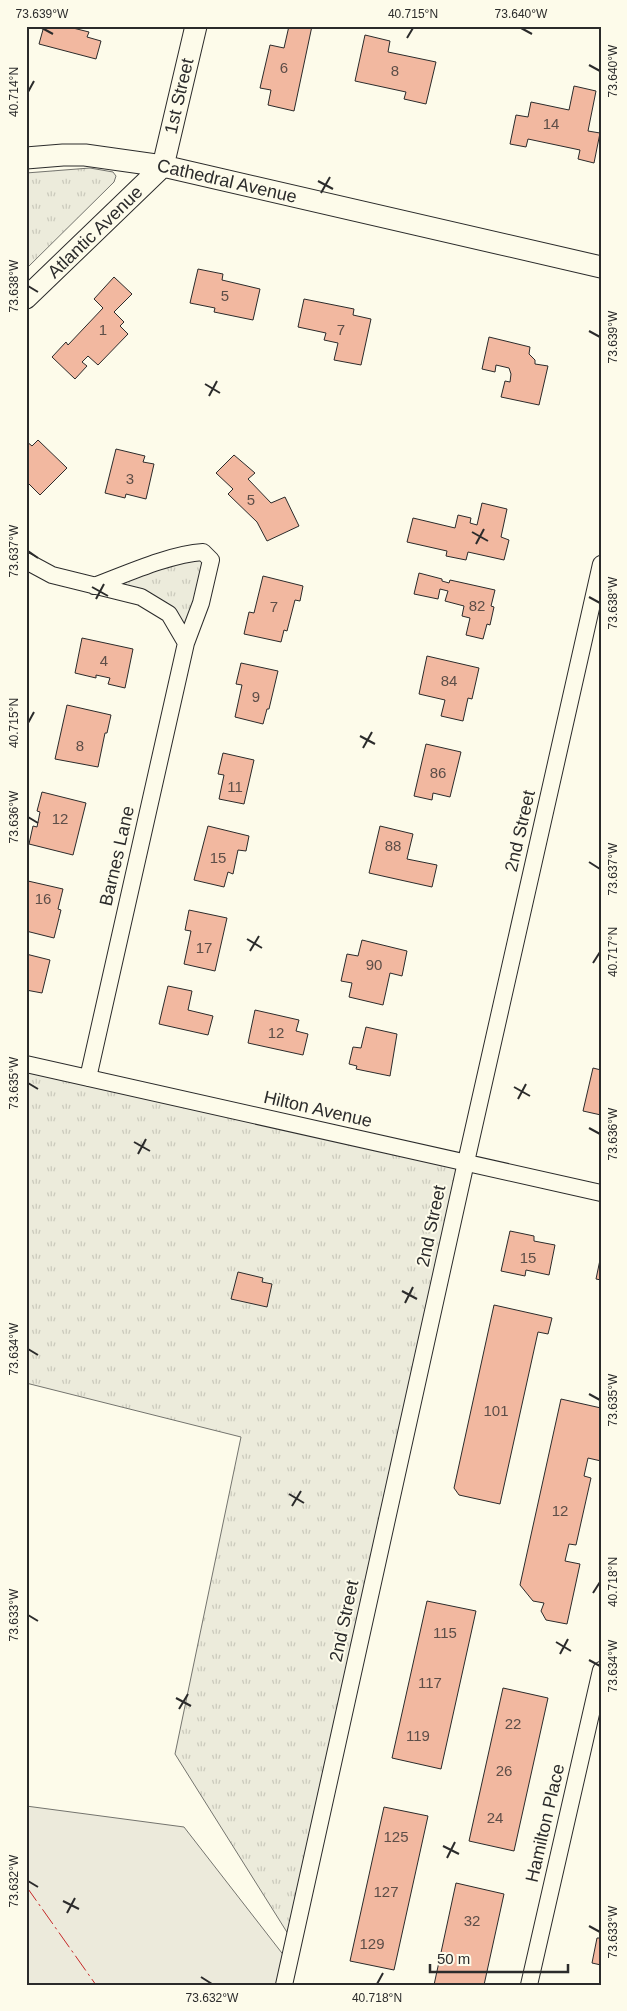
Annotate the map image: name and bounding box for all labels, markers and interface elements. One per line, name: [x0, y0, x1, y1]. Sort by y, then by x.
text: 73.639°W: [16, 7, 69, 21]
text: 40.715°N: [388, 7, 438, 21]
text: 73.640°W: [495, 7, 548, 21]
text: 73.640°W: [606, 44, 620, 97]
street label: 1st Street: [161, 56, 197, 136]
house number: 6: [280, 59, 288, 76]
house number: 8: [391, 62, 399, 79]
text: 40.714°N: [7, 67, 21, 117]
house number: 14: [543, 115, 559, 132]
street label: Cathedral Avenue: [155, 155, 299, 207]
street label: Atlantic Avenue: [44, 182, 146, 282]
text: 73.638°W: [7, 259, 21, 312]
house number: 5: [221, 287, 229, 304]
text: 73.639°W: [606, 310, 620, 363]
house number: 1: [99, 321, 107, 338]
house number: 7: [337, 321, 345, 338]
house number: 3: [126, 470, 134, 487]
house number: 5: [247, 491, 255, 508]
text: 73.637°W: [7, 524, 21, 577]
text: 73.638°W: [606, 576, 620, 629]
house number: 82: [469, 597, 485, 614]
house number: 7: [270, 598, 278, 615]
house number: 4: [100, 652, 108, 669]
house number: 84: [441, 672, 457, 689]
house number: 9: [252, 688, 260, 705]
text: 40.715°N: [7, 698, 21, 748]
house number: 8: [76, 737, 84, 754]
house number: 86: [430, 764, 446, 781]
house number: 11: [227, 778, 243, 795]
street label: 2nd Street: [501, 788, 539, 874]
text: 73.636°W: [7, 790, 21, 843]
street label: Barnes Lane: [96, 804, 138, 908]
house number: 12: [52, 810, 68, 827]
house number: 88: [385, 837, 401, 854]
text: 73.637°W: [606, 842, 620, 895]
house number: 15: [210, 849, 226, 866]
house number: 16: [35, 890, 51, 907]
text: 40.717°N: [606, 927, 620, 977]
house number: 17: [196, 939, 212, 956]
house number: 90: [366, 956, 382, 973]
house number: 12: [268, 1024, 284, 1041]
text: 73.635°W: [7, 1056, 21, 1109]
street label: Hilton Avenue: [262, 1087, 374, 1131]
text: 73.636°W: [606, 1107, 620, 1160]
street label: 2nd Street: [413, 1183, 449, 1269]
house number: 15: [520, 1249, 536, 1266]
text: 73.634°W: [7, 1322, 21, 1375]
text: 73.635°W: [606, 1373, 620, 1426]
house number: 101: [483, 1402, 509, 1419]
house number: 12: [552, 1502, 568, 1519]
text: 40.718°N: [606, 1557, 620, 1607]
street label: 2nd Street: [326, 1578, 362, 1664]
text: 73.633°W: [7, 1588, 21, 1641]
house number: 115: [433, 1624, 457, 1641]
text: 73.634°W: [606, 1639, 620, 1692]
house number: 117: [418, 1674, 442, 1691]
house number: 22: [505, 1715, 521, 1732]
house number: 119: [406, 1727, 430, 1744]
house number: 26: [496, 1762, 512, 1779]
street label: Hamilton Place: [522, 1762, 568, 1884]
house number: 24: [487, 1809, 503, 1826]
house number: 125: [383, 1828, 409, 1845]
text: 73.632°W: [7, 1854, 21, 1907]
house number: 127: [373, 1883, 399, 1900]
text: 73.633°W: [606, 1905, 620, 1958]
house number: 32: [464, 1912, 480, 1929]
house number: 129: [359, 1935, 385, 1952]
scale bar: [430, 1941, 567, 1973]
text: 50 m: [437, 1950, 470, 1967]
text: 73.632°W: [186, 1991, 239, 2005]
text: 40.718°N: [352, 1991, 402, 2005]

